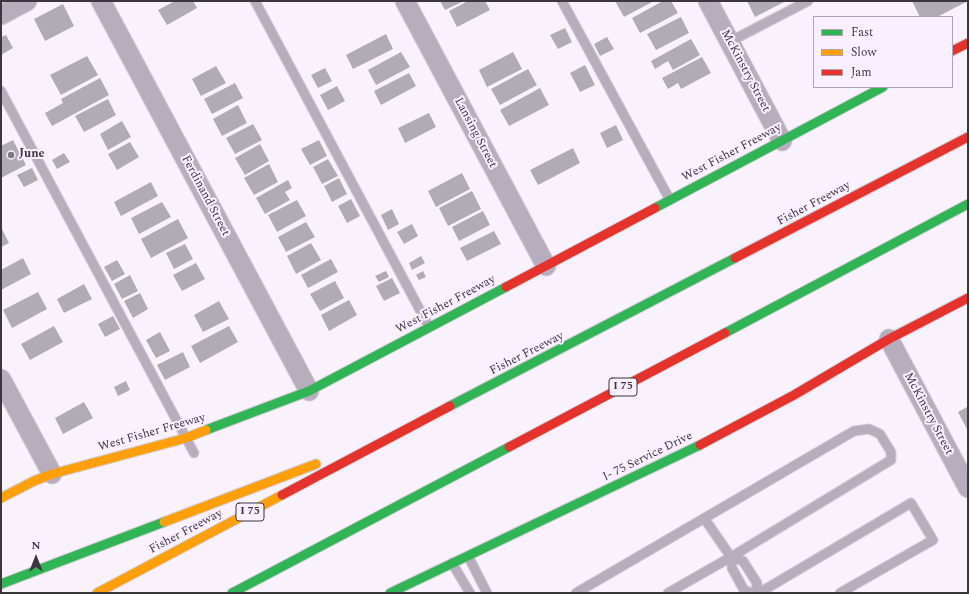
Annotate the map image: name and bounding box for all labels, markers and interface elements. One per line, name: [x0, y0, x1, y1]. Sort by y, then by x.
legend: [813, 16, 953, 88]
text: Fast: [851, 23, 873, 42]
street label: McKinstry Street: [717, 27, 773, 115]
text: Slow: [851, 43, 876, 62]
text: Jam: [851, 63, 872, 82]
street label: Lansing Street: [450, 95, 500, 171]
street label: West Fisher Freeway: [680, 121, 784, 185]
place label: June: [19, 148, 45, 162]
marker: June: [6, 150, 16, 160]
street label: Ferdinand Street: [178, 153, 232, 239]
street label: Fisher Freeway: [775, 179, 853, 229]
street label: West Fisher Freeway: [394, 273, 498, 337]
street label: Fisher Freeway: [488, 329, 566, 379]
street label: McKinstry Street: [900, 370, 956, 458]
road number: I 75: [609, 378, 637, 396]
street label: West Fisher Freeway: [97, 411, 207, 455]
street label: I- 75 Service Drive: [601, 429, 695, 485]
road number: I 75: [236, 503, 264, 521]
street label: Fisher Freeway: [147, 507, 225, 557]
text: N: [32, 537, 40, 554]
north arrow: [16, 538, 56, 578]

